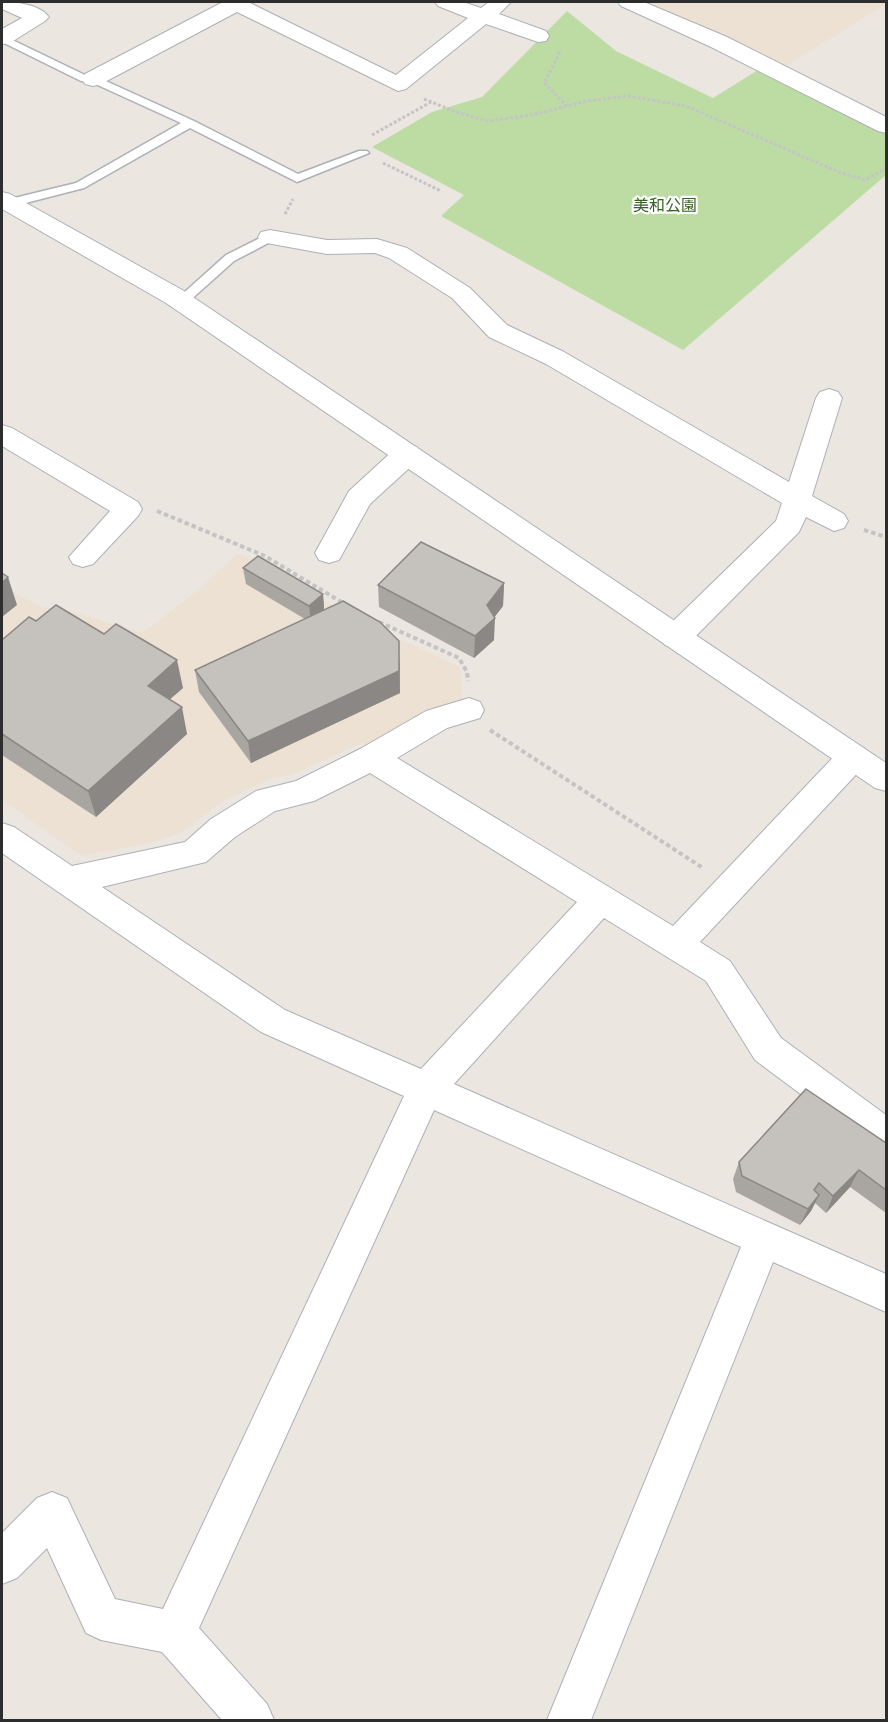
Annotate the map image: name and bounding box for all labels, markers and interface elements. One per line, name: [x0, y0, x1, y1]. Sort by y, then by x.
park label: 美和公園: [633, 195, 697, 214]

